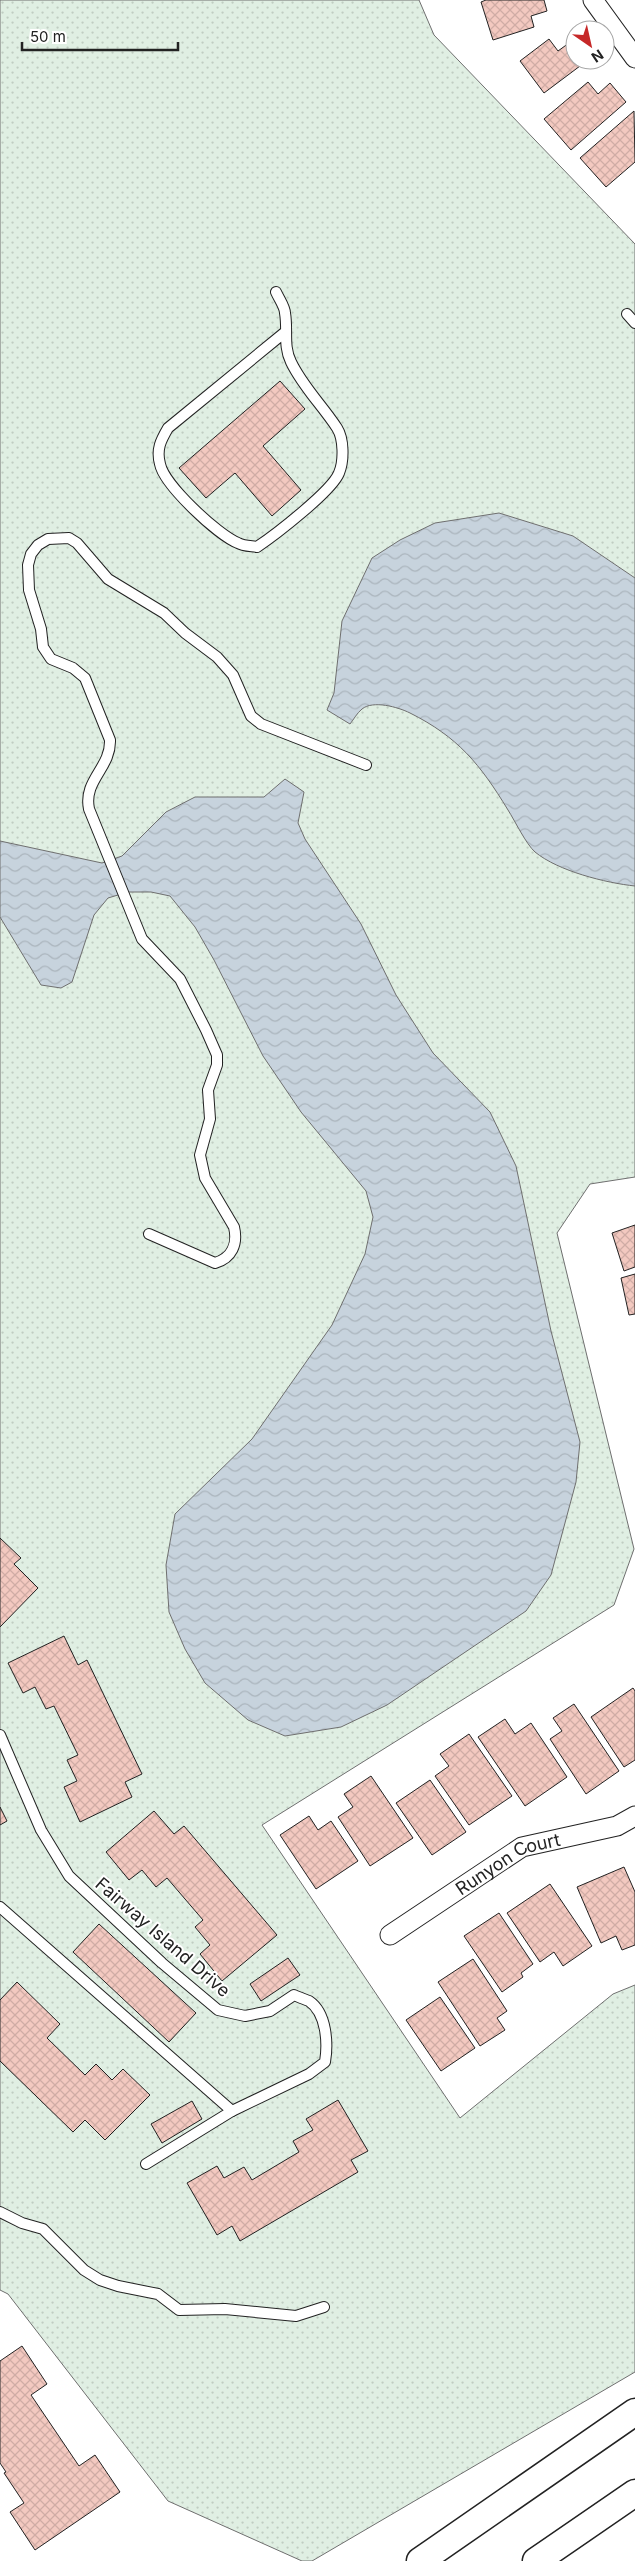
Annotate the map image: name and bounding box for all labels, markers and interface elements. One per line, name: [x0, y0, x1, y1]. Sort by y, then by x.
scale bar: [22, 20, 179, 52]
north arrow: [565, 20, 615, 70]
text: 50 m: [30, 27, 66, 46]
text: N: [588, 46, 607, 66]
street label: Runyon Court: [451, 1828, 562, 1899]
street label: Fairway Island Drive: [91, 1873, 235, 2001]

